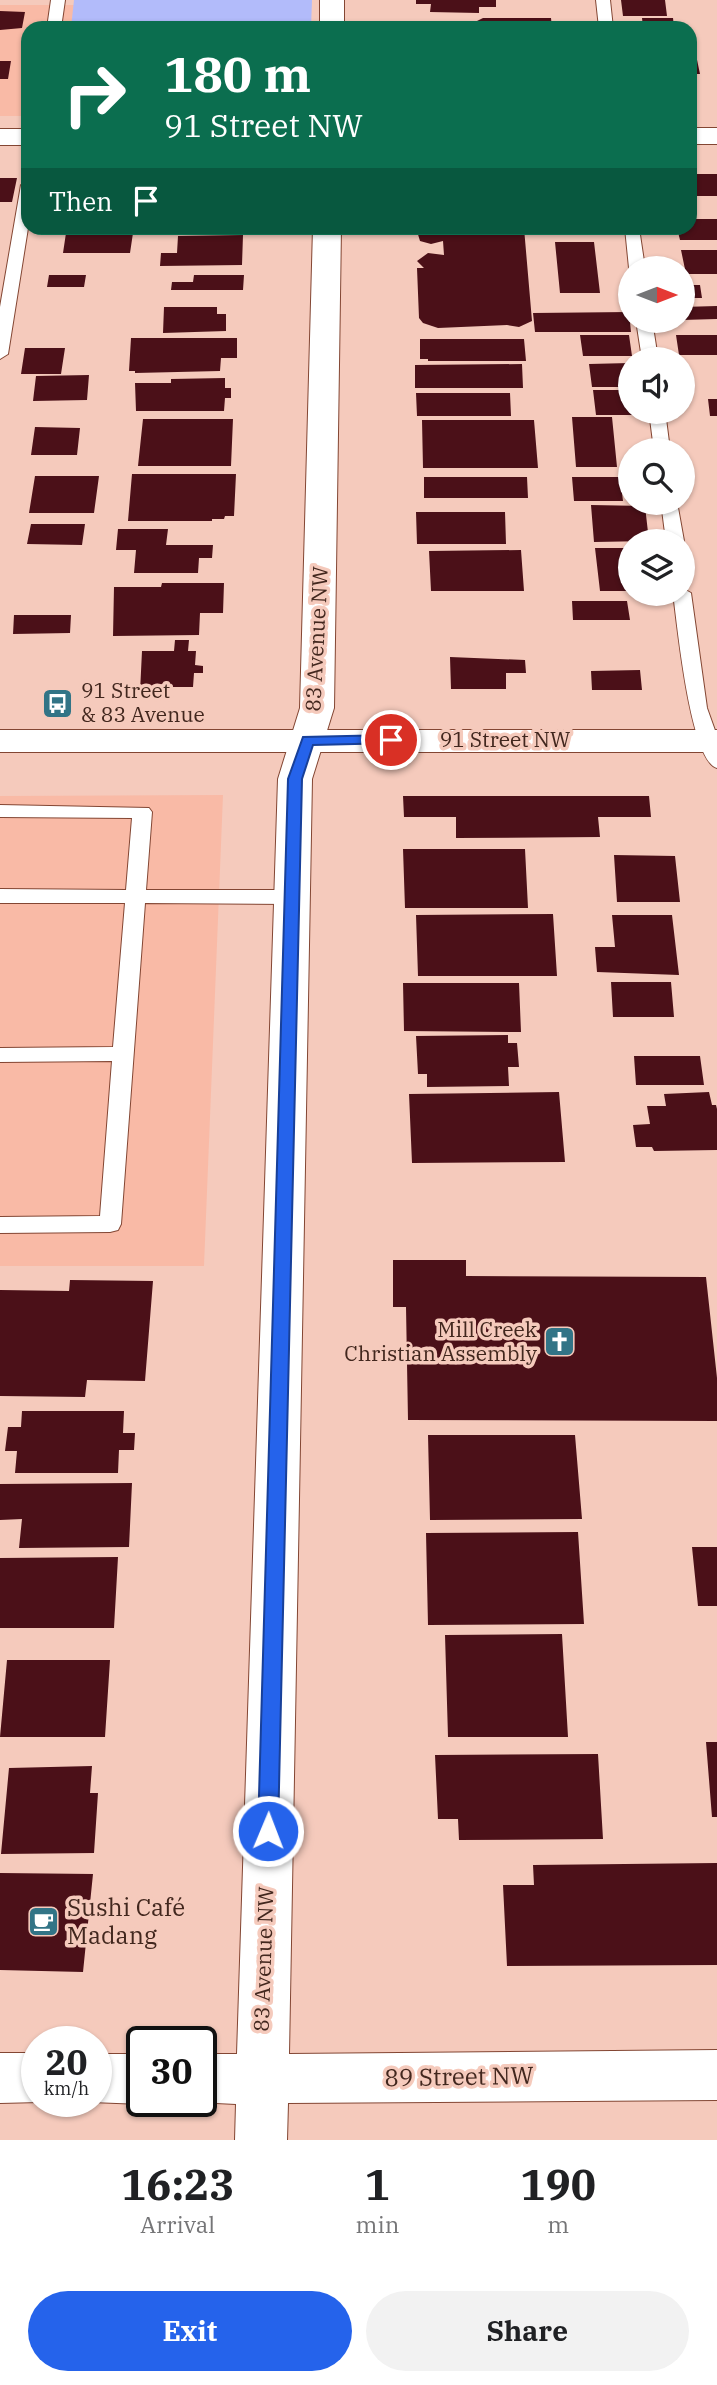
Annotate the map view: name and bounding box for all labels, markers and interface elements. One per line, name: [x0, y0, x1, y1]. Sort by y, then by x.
text: 180 m: [164, 42, 311, 105]
icon: right: [49, 49, 140, 140]
text: 91 Street NW: [164, 104, 363, 146]
icon: arrive: [127, 182, 165, 220]
text: Then: [49, 184, 113, 218]
north arrow: [618, 256, 695, 332]
map controls: [618, 256, 695, 606]
button: sound: [618, 347, 695, 424]
button: search: [618, 438, 695, 515]
button: layers: [618, 529, 695, 606]
street label: 83 Avenue NW: [298, 566, 334, 712]
place label: 91 Street & 83 Avenue: [81, 676, 205, 728]
bus stop icon: 91 Street & 83 Avenue: [41, 686, 75, 720]
pin: [361, 710, 421, 770]
icon: arrive: [372, 721, 410, 759]
street label: 91 Street NW: [440, 725, 570, 753]
place label: Mill Creek Christian Assembly: [344, 1315, 538, 1367]
church icon: Mill Creek Christian Assembly: [543, 1325, 577, 1359]
position arrow: [231, 1794, 305, 1868]
street label: 83 Avenue NW: [246, 1886, 280, 2032]
place label: Sushi Café Madang: [67, 1891, 185, 1951]
cafe icon: Sushi Café Madang: [27, 1905, 61, 1939]
speed limit sign: 30: [126, 2026, 217, 2117]
text: 20: [45, 2039, 88, 2085]
street label: 89 Street NW: [384, 2059, 534, 2093]
text: km/h: [44, 2077, 89, 2100]
text: 16:23: [121, 2157, 235, 2212]
text: 1: [365, 2157, 390, 2212]
text: 190: [520, 2157, 596, 2212]
text: Arrival: [140, 2209, 215, 2239]
text: min: [356, 2209, 399, 2239]
text: m: [547, 2209, 569, 2239]
button: Exit: [28, 2291, 352, 2371]
button: Share: [366, 2291, 689, 2371]

